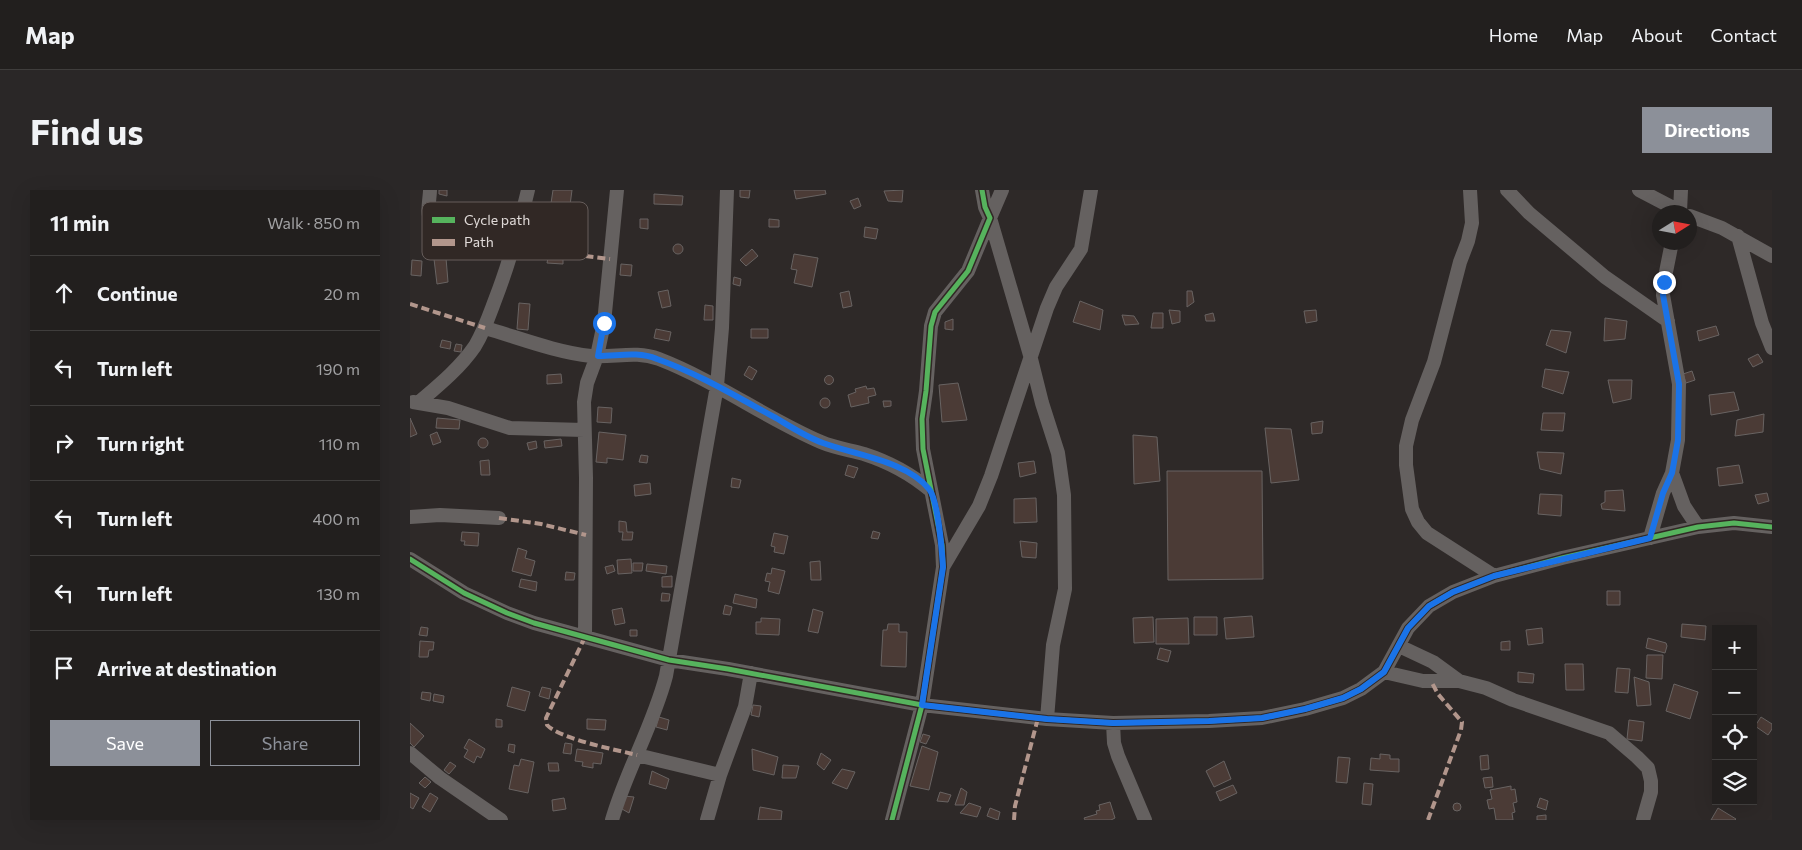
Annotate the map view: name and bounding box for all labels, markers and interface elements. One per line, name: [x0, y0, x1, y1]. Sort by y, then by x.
text: Map: [25, 20, 75, 49]
text: Home: [1489, 24, 1538, 46]
text: Map: [1566, 24, 1603, 46]
text: About: [1631, 24, 1683, 46]
text: Contact: [1711, 24, 1777, 46]
button: Directions: [1642, 107, 1772, 153]
text: Find us: [30, 109, 144, 152]
legend: [422, 202, 588, 260]
north arrow: [1652, 205, 1697, 250]
text: 11 min: [50, 210, 109, 235]
text: Cycle path: [464, 211, 530, 228]
text: Walk · 850 m: [267, 213, 360, 232]
text: Path: [464, 233, 494, 250]
route end: [1653, 271, 1676, 294]
icon: ahead: [50, 279, 78, 307]
text: Continue: [97, 282, 177, 305]
text: 20 m: [324, 284, 360, 303]
route start: [593, 312, 616, 335]
icon: left: [50, 354, 78, 382]
text: Turn left: [97, 357, 172, 380]
text: 190 m: [316, 359, 360, 378]
icon: right: [50, 429, 78, 457]
text: Turn right: [97, 432, 184, 455]
text: 110 m: [319, 434, 360, 453]
icon: left: [50, 504, 78, 532]
text: Turn left: [97, 507, 172, 530]
text: 400 m: [312, 509, 360, 528]
icon: left: [50, 579, 78, 607]
text: Turn left: [97, 582, 172, 605]
text: 130 m: [317, 584, 360, 603]
map controls: [1712, 625, 1757, 805]
button: +: [1712, 625, 1757, 670]
icon: arrive: [50, 654, 78, 682]
text: Arrive at destination: [97, 657, 277, 680]
button: −: [1712, 670, 1757, 715]
button: locate: [1712, 715, 1757, 760]
button: Save: [50, 720, 200, 766]
button: Share: [210, 720, 360, 766]
button: layers: [1712, 760, 1757, 805]

